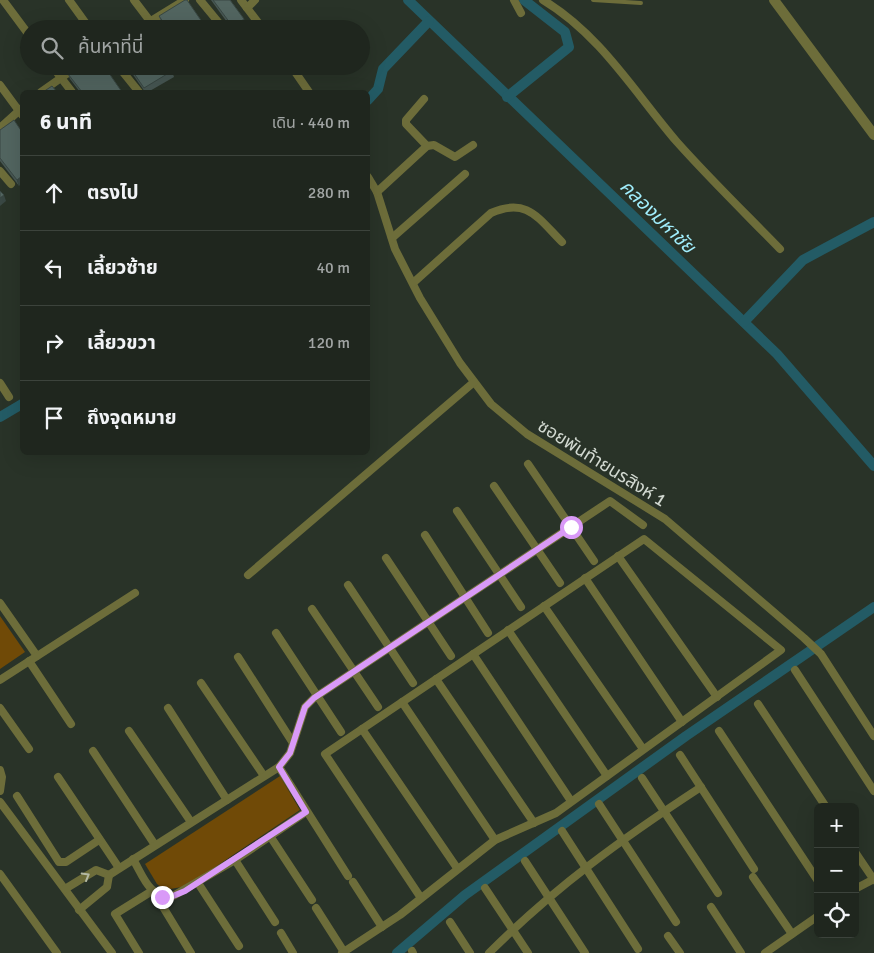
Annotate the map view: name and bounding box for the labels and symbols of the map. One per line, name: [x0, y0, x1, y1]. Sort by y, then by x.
water label: คลองมหาชัย: [614, 175, 701, 260]
street label: ซอยพันท้ายนรสิงห์ 1: [534, 415, 670, 511]
route start: [560, 516, 583, 539]
one-way arrow: [81, 872, 90, 882]
route end: [151, 886, 174, 909]

